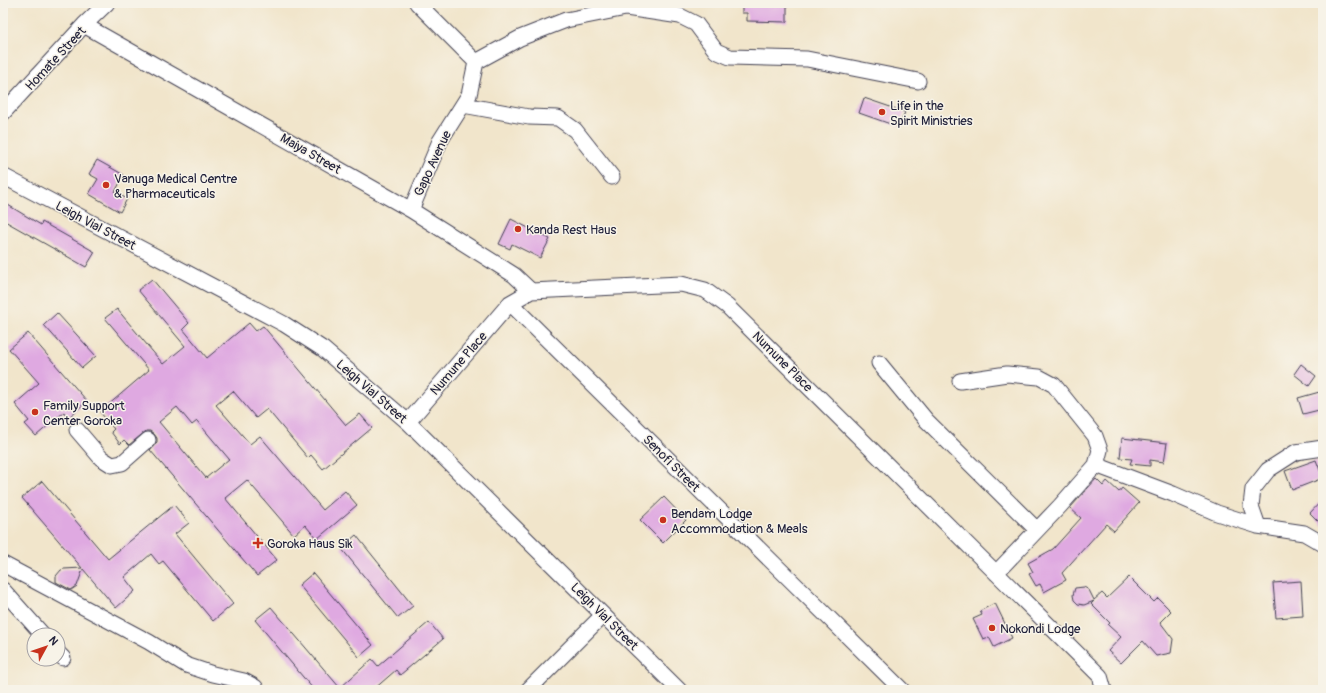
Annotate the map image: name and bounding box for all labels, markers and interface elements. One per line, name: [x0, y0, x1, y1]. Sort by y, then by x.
street label: Homate Street: [22, 23, 90, 94]
place label: Life in the Spirit Ministries: [890, 98, 973, 129]
marker: Life in the Spirit Ministries: [877, 107, 887, 117]
street label: Gapo Avenue: [411, 128, 455, 199]
street label: Maiya Street: [277, 130, 344, 178]
place label: Vanuga Medical Centre & Pharmaceuticals: [114, 171, 238, 202]
marker: Vanuga Medical Centre & Pharmaceuticals: [101, 180, 111, 190]
street label: Leigh Vial Street: [52, 198, 139, 254]
place label: Kanda Rest Haus: [526, 222, 616, 238]
marker: Kanda Rest Haus: [513, 224, 523, 234]
street label: Numune Place: [427, 328, 491, 399]
street label: Numune Place: [749, 328, 816, 396]
street label: Leigh Vial Street: [333, 357, 411, 427]
place label: Family Support Center Goroka: [43, 398, 125, 429]
marker: Family Support Center Goroka: [30, 407, 40, 417]
street label: Senofi Street: [639, 432, 704, 496]
place label: Bendam Lodge Accommodation & Meals: [671, 506, 808, 537]
marker: Bendam Lodge Accommodation & Meals: [658, 515, 668, 525]
place label: Goroka Haus Sik: [267, 536, 353, 552]
marker: Goroka Haus Sik: [252, 537, 264, 549]
street label: Leigh Vial Street: [567, 580, 642, 654]
place label: Nokondi Lodge: [1000, 621, 1081, 637]
marker: Nokondi Lodge: [987, 623, 997, 633]
north arrow: [26, 627, 66, 667]
text: N: [46, 634, 61, 648]

